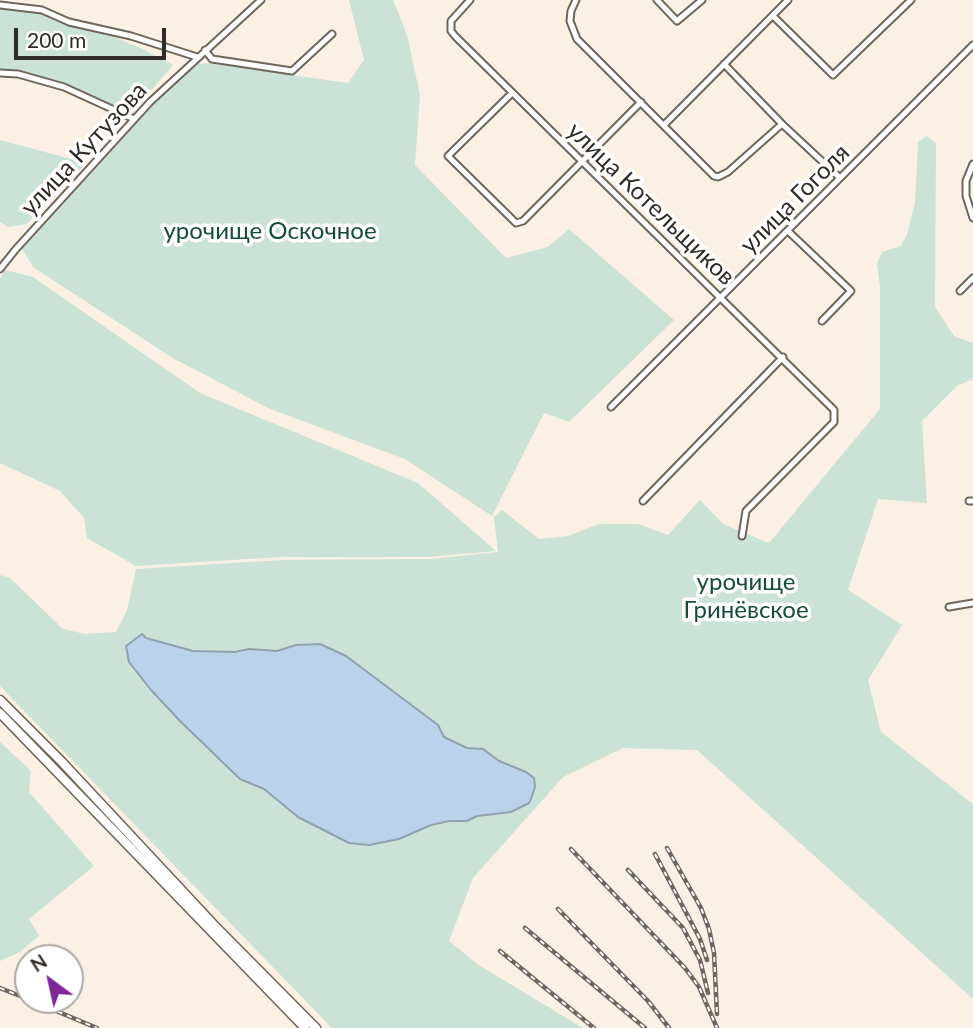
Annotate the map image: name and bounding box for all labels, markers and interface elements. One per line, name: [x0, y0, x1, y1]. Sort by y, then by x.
scale bar: [18, 14, 170, 58]
text: 200 m: [27, 27, 86, 52]
street label: улица Кутузова: [15, 76, 153, 222]
street label: улица Котельщиков: [561, 117, 741, 291]
street label: улица Гоголя: [734, 138, 856, 260]
park label: урочище Оскочное: [163, 217, 377, 245]
park label: урочище Гринёвское: [683, 568, 809, 624]
north arrow: [14, 944, 84, 1014]
text: N: [26, 949, 51, 976]

